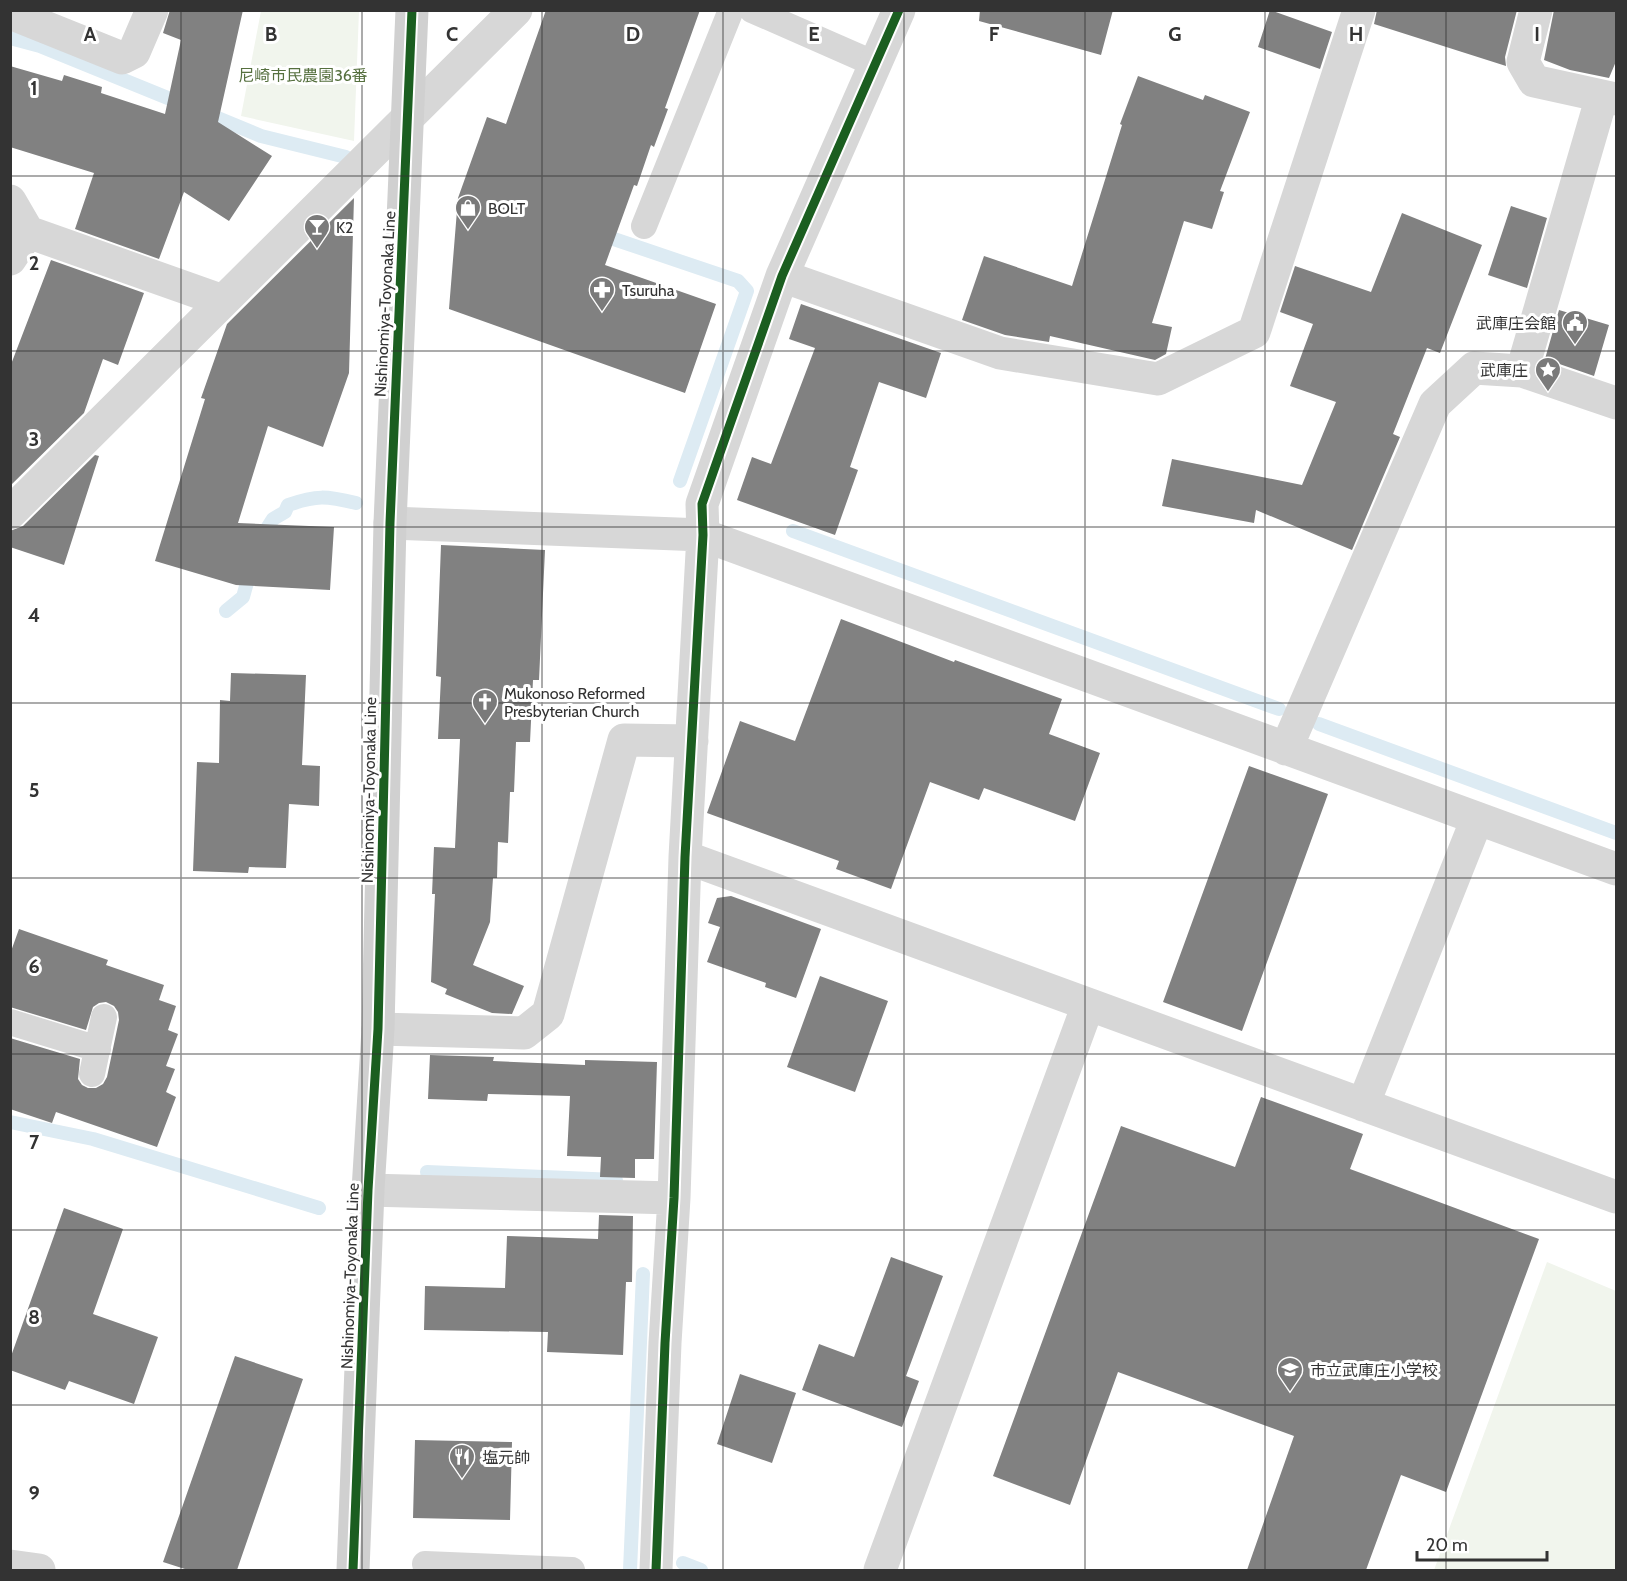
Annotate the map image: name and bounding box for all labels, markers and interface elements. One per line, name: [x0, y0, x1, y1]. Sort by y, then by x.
text: A: [84, 22, 97, 46]
text: B: [265, 22, 277, 46]
text: C: [446, 22, 458, 46]
text: D: [626, 22, 640, 46]
text: E: [808, 22, 820, 46]
text: F: [989, 22, 1000, 46]
text: G: [1168, 22, 1182, 46]
text: H: [1349, 22, 1363, 46]
text: I: [1534, 22, 1540, 46]
park label: 尼崎市民農園36番: [238, 66, 368, 85]
text: 1: [30, 76, 38, 100]
shop icon: BOLT: [453, 193, 483, 231]
place label: BOLT: [488, 199, 526, 218]
street label: Nishinomiya-Toyonaka Line: [371, 210, 399, 398]
bar icon: K2: [302, 212, 332, 250]
place label: K2: [336, 218, 353, 237]
text: 2: [29, 251, 39, 275]
pharmacy icon: Tsuruha: [587, 275, 617, 313]
place label: Tsuruha: [622, 281, 675, 300]
public building icon: 武庫庄会館: [1560, 308, 1590, 346]
place label: 武庫庄会館: [1476, 314, 1556, 333]
place icon: 武庫庄: [1533, 355, 1563, 393]
place label: 武庫庄: [1480, 361, 1528, 380]
text: 3: [29, 427, 39, 451]
text: 4: [28, 603, 40, 627]
place label: Mukonoso Reformed Presbyterian Church: [504, 684, 645, 721]
church icon: Mukonoso Reformed Presbyterian Church: [470, 687, 500, 725]
street label: Nishinomiya-Toyonaka Line: [358, 697, 380, 883]
text: 5: [29, 778, 39, 802]
text: 6: [28, 954, 40, 978]
text: 7: [29, 1130, 40, 1154]
street label: Nishinomiya-Toyonaka Line: [337, 1183, 363, 1369]
text: 8: [28, 1305, 40, 1329]
school or university icon: 市立武庫庄小学校: [1275, 1355, 1305, 1393]
place label: 市立武庫庄小学校: [1310, 1361, 1438, 1380]
restaurant icon: 塩元帥: [447, 1442, 477, 1480]
place label: 塩元帥: [482, 1448, 530, 1467]
text: 9: [28, 1481, 40, 1505]
scale bar: [1417, 1524, 1548, 1562]
text: 20 m: [1426, 1534, 1468, 1556]

